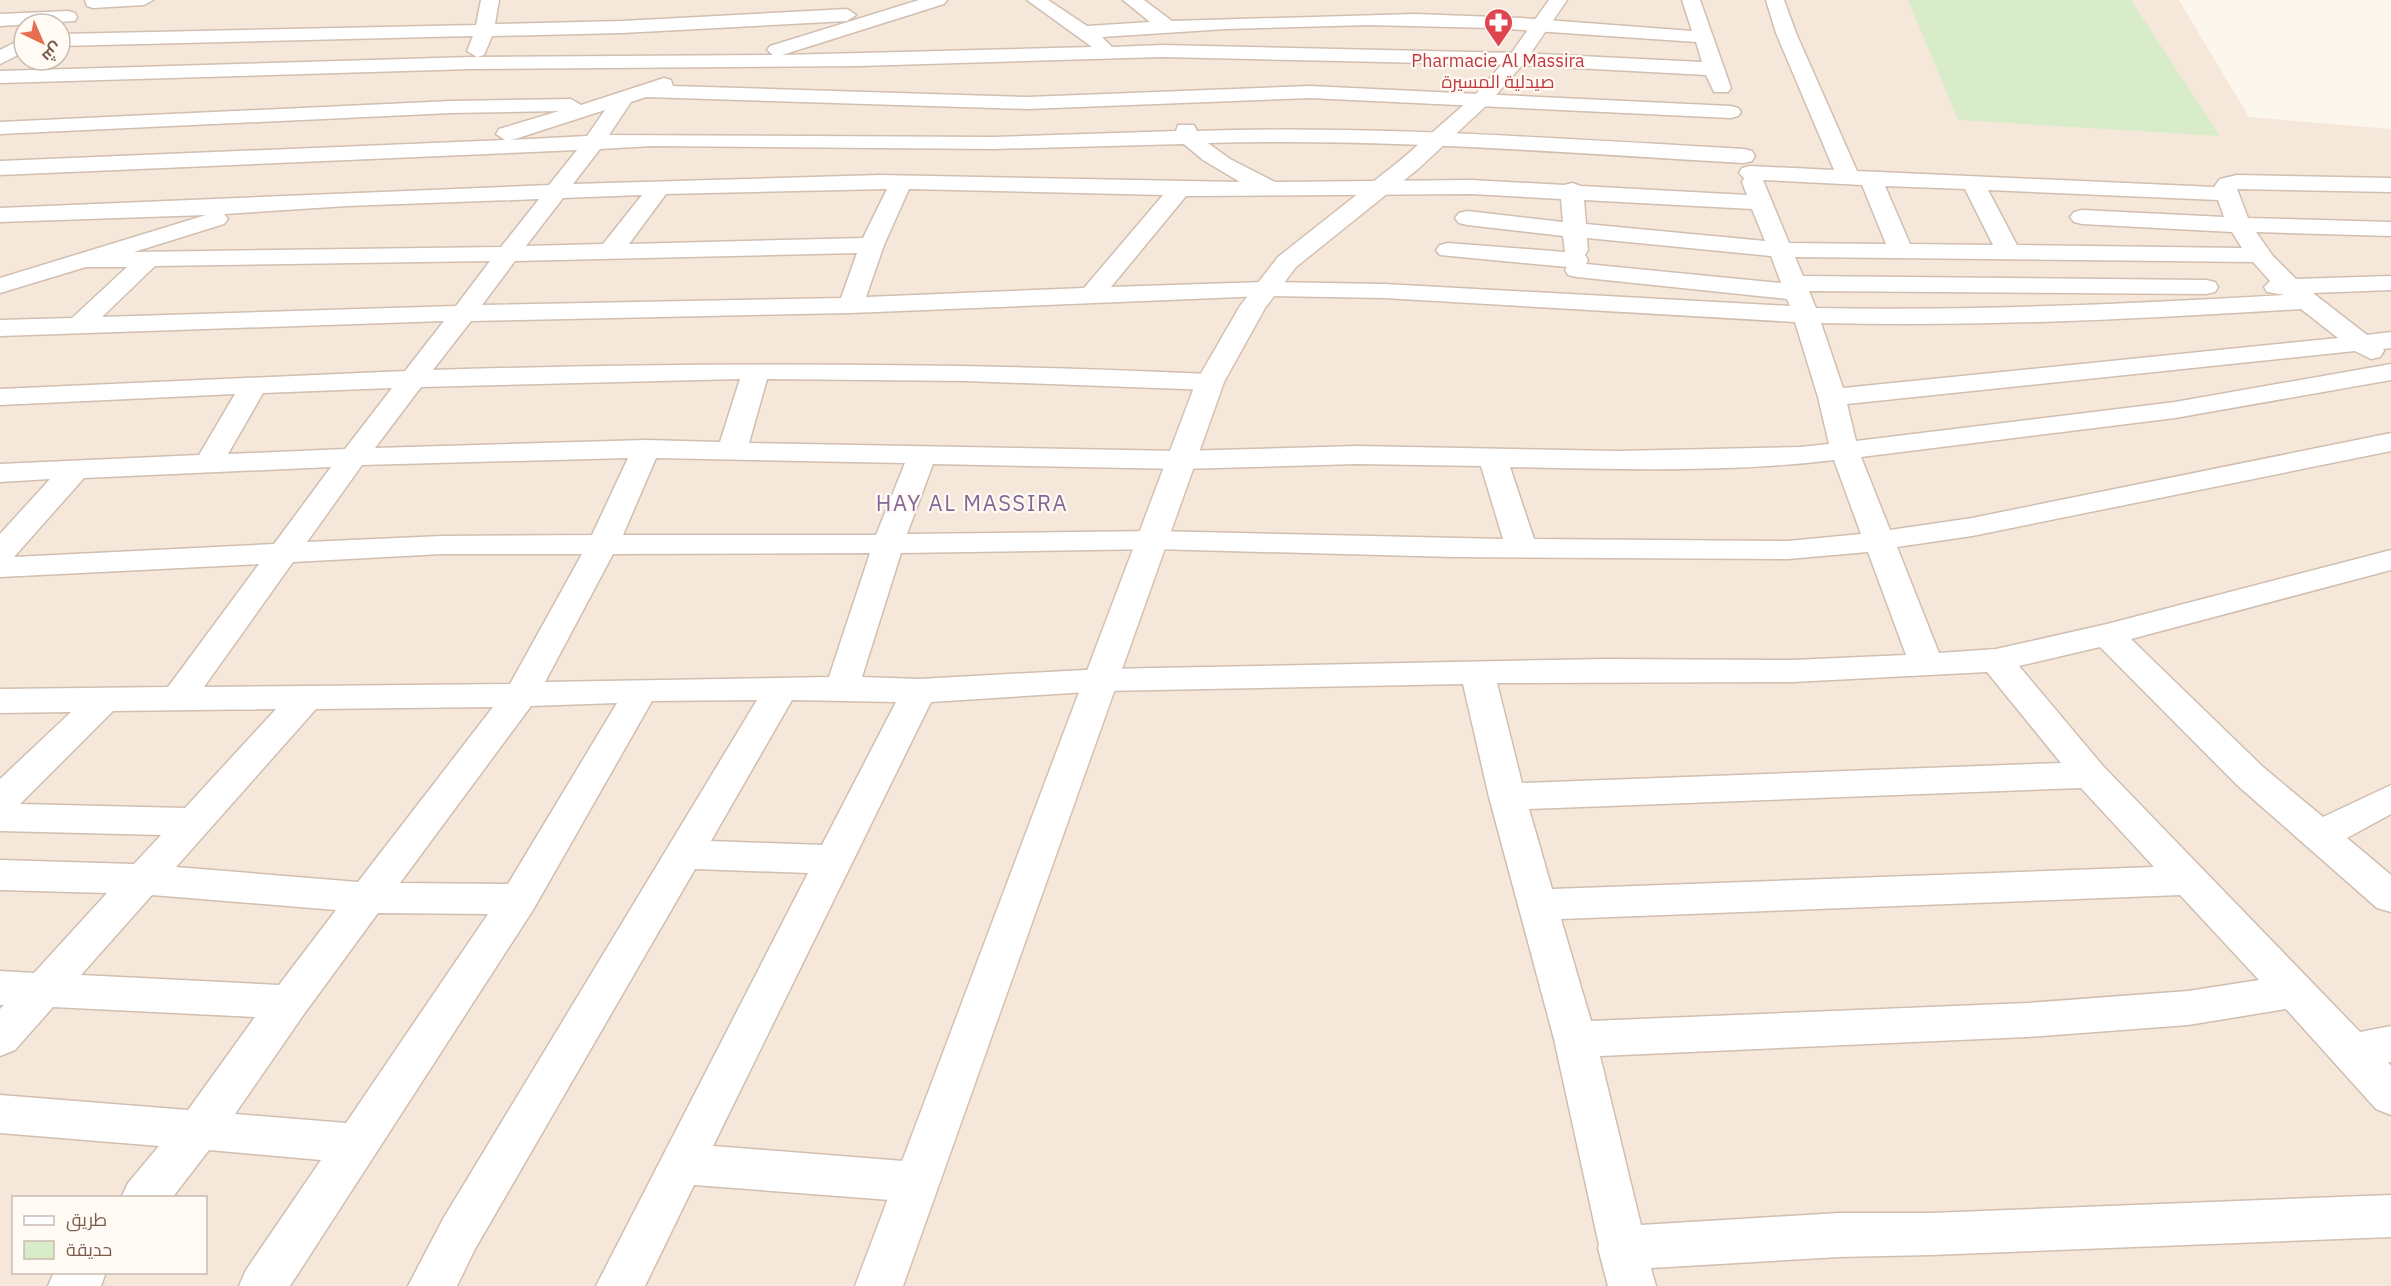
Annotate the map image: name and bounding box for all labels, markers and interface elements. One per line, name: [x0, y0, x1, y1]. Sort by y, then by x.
pharmacy icon: Pharmacie Al Massira صيدلية المسيرة: [1482, 7, 1514, 49]
north arrow: [12, 12, 72, 72]
text: ش: [38, 38, 67, 67]
place label: Pharmacie Al Massira صيدلية المسيرة: [1411, 49, 1585, 93]
district label: HAY AL MASSIRA: [876, 488, 1068, 517]
legend: [12, 1196, 207, 1274]
text: طريق: [66, 1208, 107, 1232]
text: حديقة: [66, 1238, 112, 1261]

